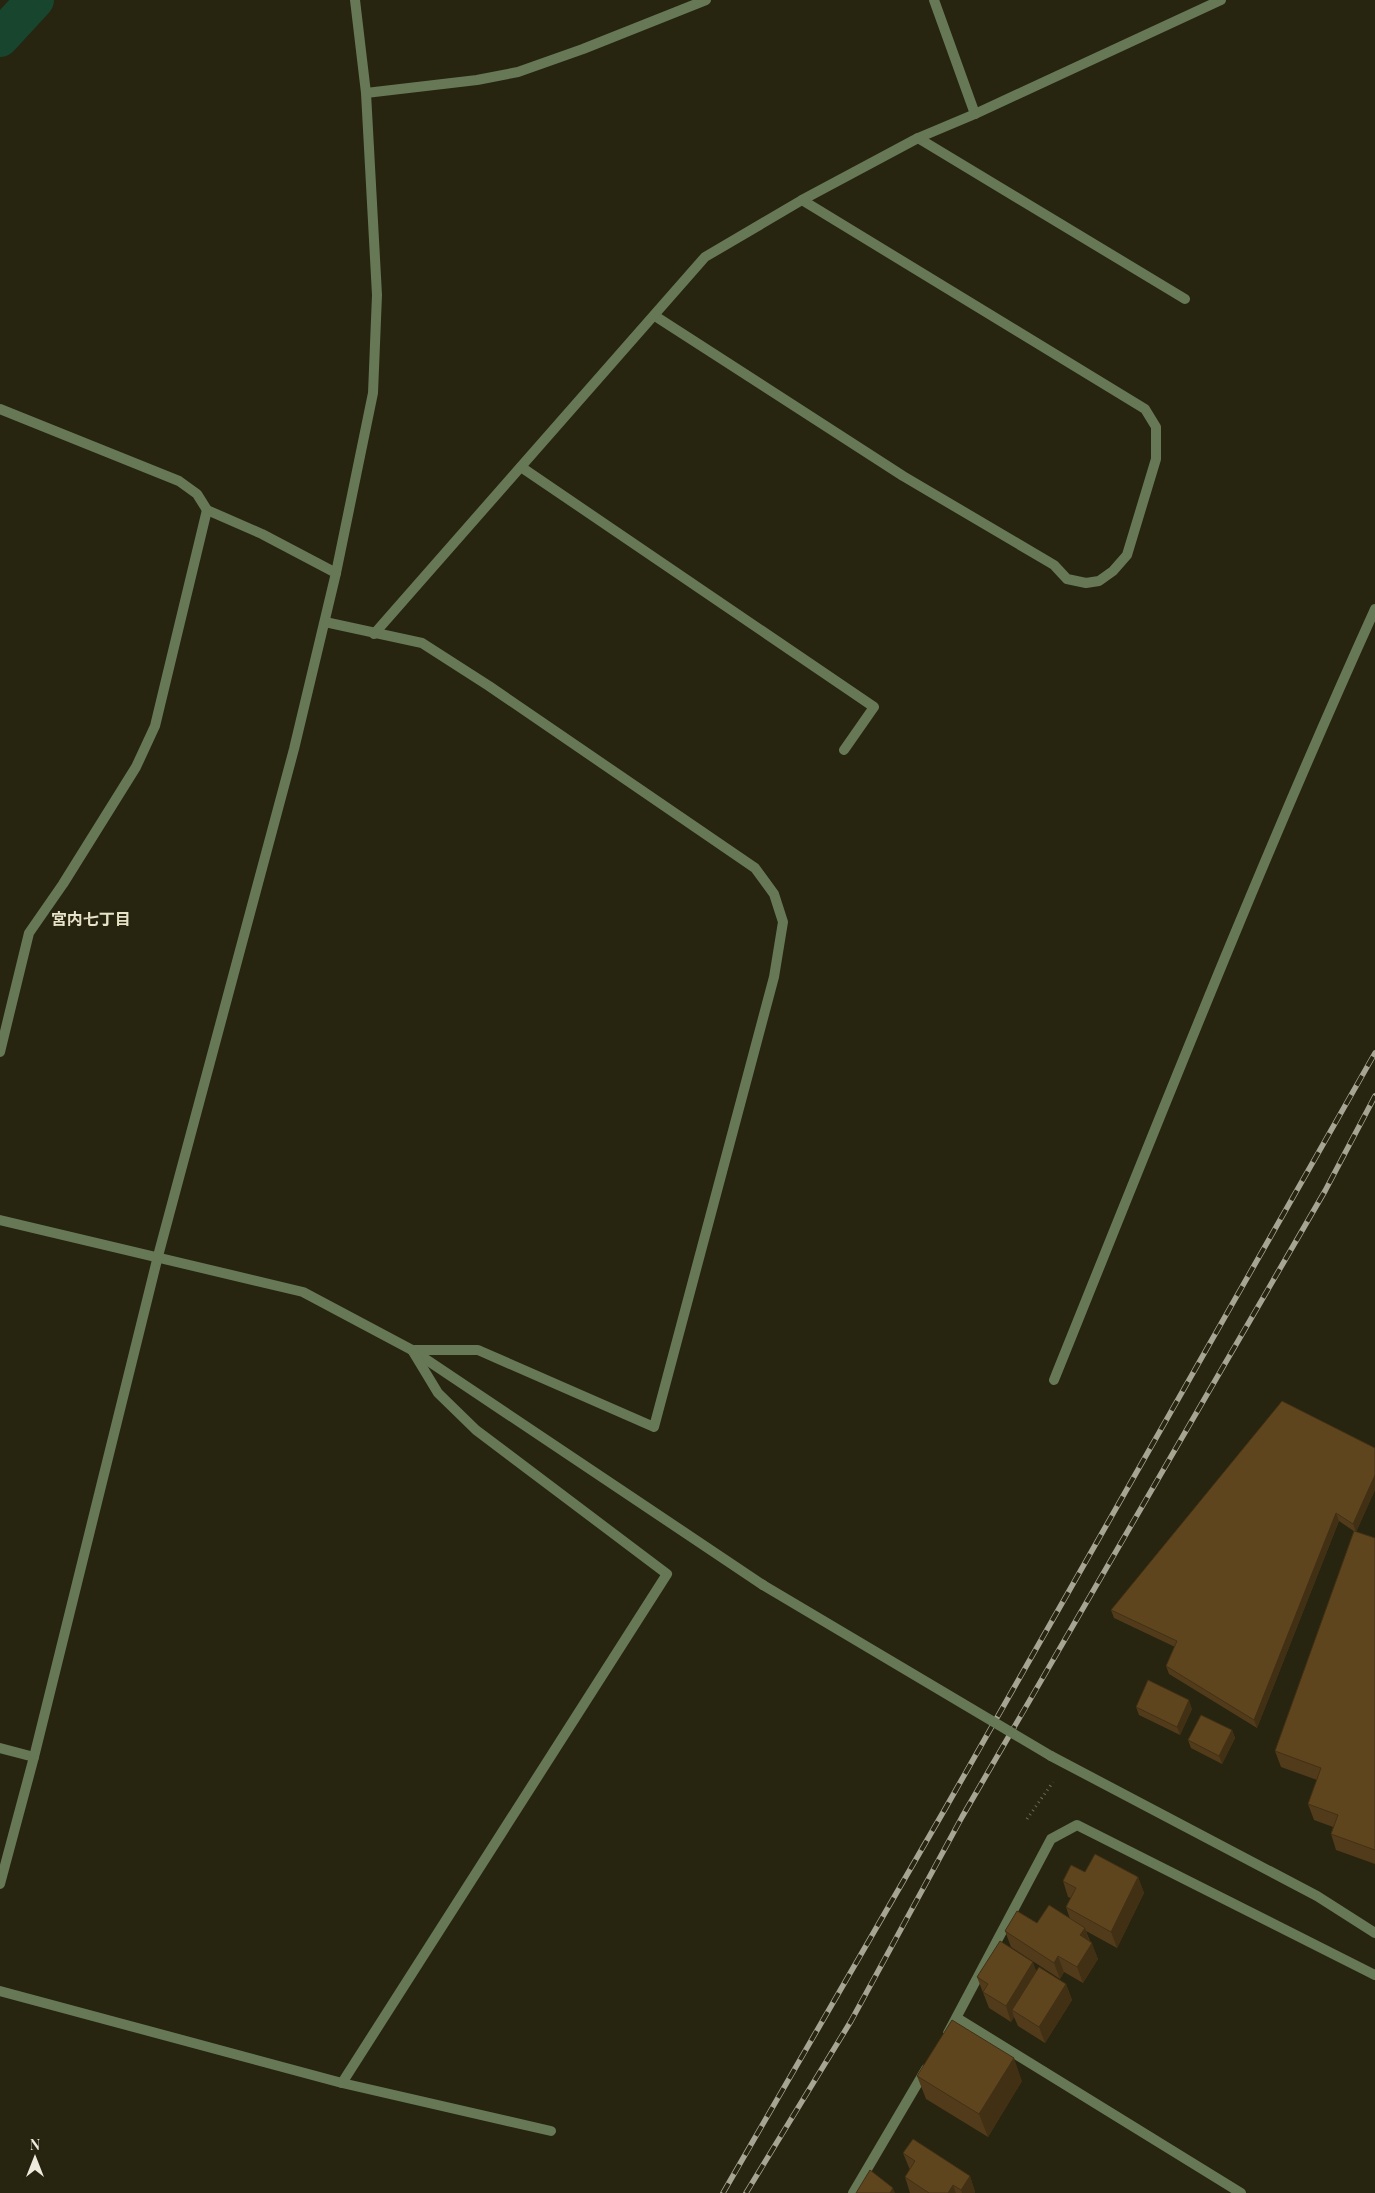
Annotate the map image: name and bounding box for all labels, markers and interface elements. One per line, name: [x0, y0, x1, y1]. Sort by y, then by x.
district label: 宮内七丁目: [51, 908, 131, 929]
north arrow: [10, 2133, 60, 2183]
text: N: [30, 2135, 40, 2154]

